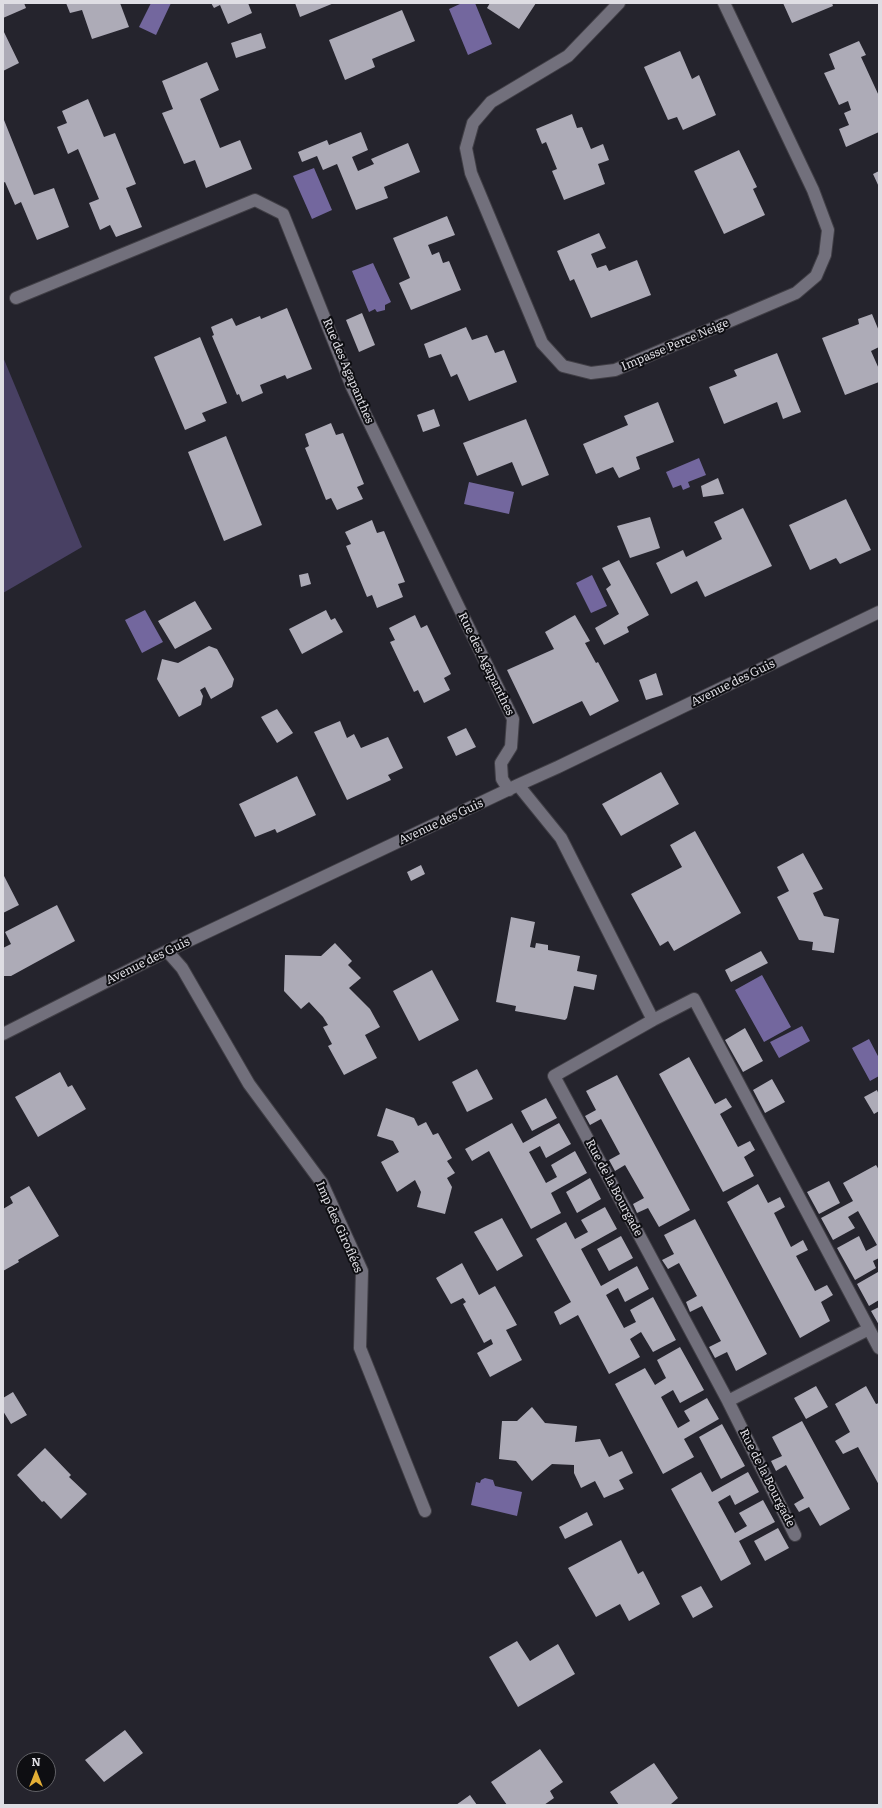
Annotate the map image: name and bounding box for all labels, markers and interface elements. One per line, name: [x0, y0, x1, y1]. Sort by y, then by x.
street label: Rue des Agapanthes: [319, 316, 377, 426]
street label: Impasse Perce Neige: [619, 316, 731, 374]
street label: Rue des Agapanthes: [455, 610, 517, 718]
street label: Avenue des Guis: [689, 656, 777, 710]
street label: Avenue des Guis: [396, 796, 486, 848]
street label: Avenue des Guis: [104, 934, 192, 988]
street label: Rue de la Bourgade: [582, 1137, 646, 1239]
street label: Imp des Giroflées: [312, 1179, 366, 1275]
street label: Rue de la Bourgade: [736, 1427, 798, 1529]
north arrow: [16, 1752, 56, 1792]
text: N: [31, 1753, 41, 1769]

